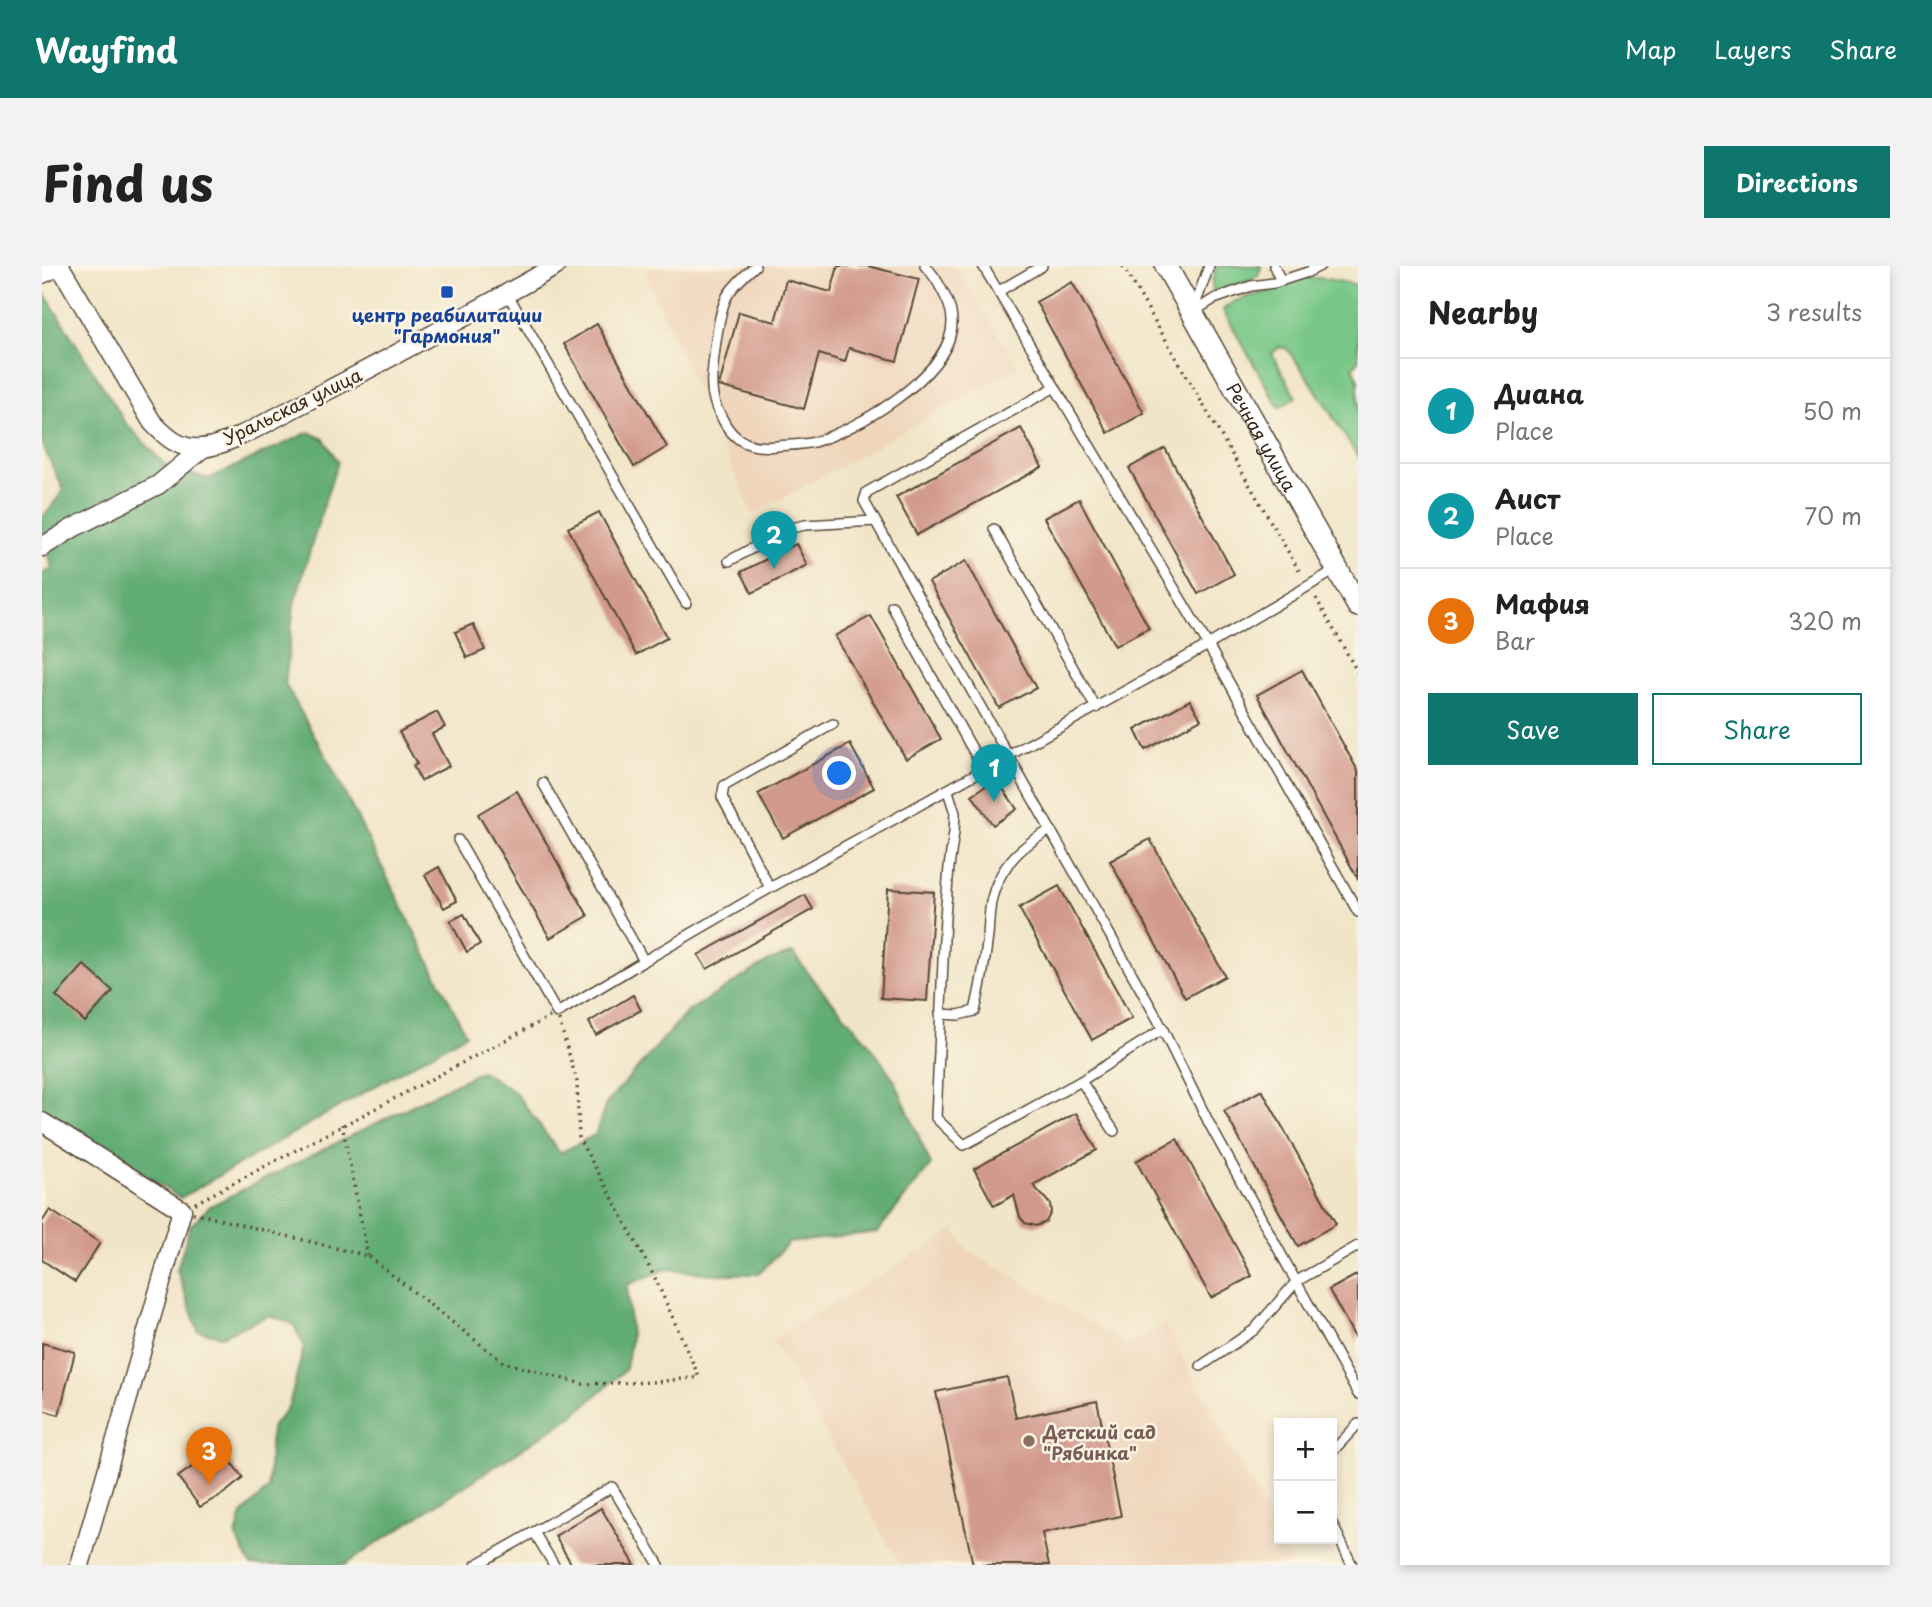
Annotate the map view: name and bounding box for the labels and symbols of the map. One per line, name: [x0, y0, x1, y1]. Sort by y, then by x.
marker: центр реабилитации "Гармония": [439, 284, 455, 300]
place label: центр реабилитации "Гармония": [351, 301, 543, 349]
street label: Уральская улица: [218, 360, 367, 451]
street label: Речная улица: [1221, 377, 1304, 497]
pin: 2: [751, 511, 797, 569]
pin: 1: [971, 744, 1017, 802]
your location: [822, 756, 856, 790]
place label: Детский сад "Рябинка": [1042, 1418, 1156, 1466]
pin: 3: [186, 1427, 232, 1485]
marker: Детский сад "Рябинка": [1021, 1433, 1037, 1449]

